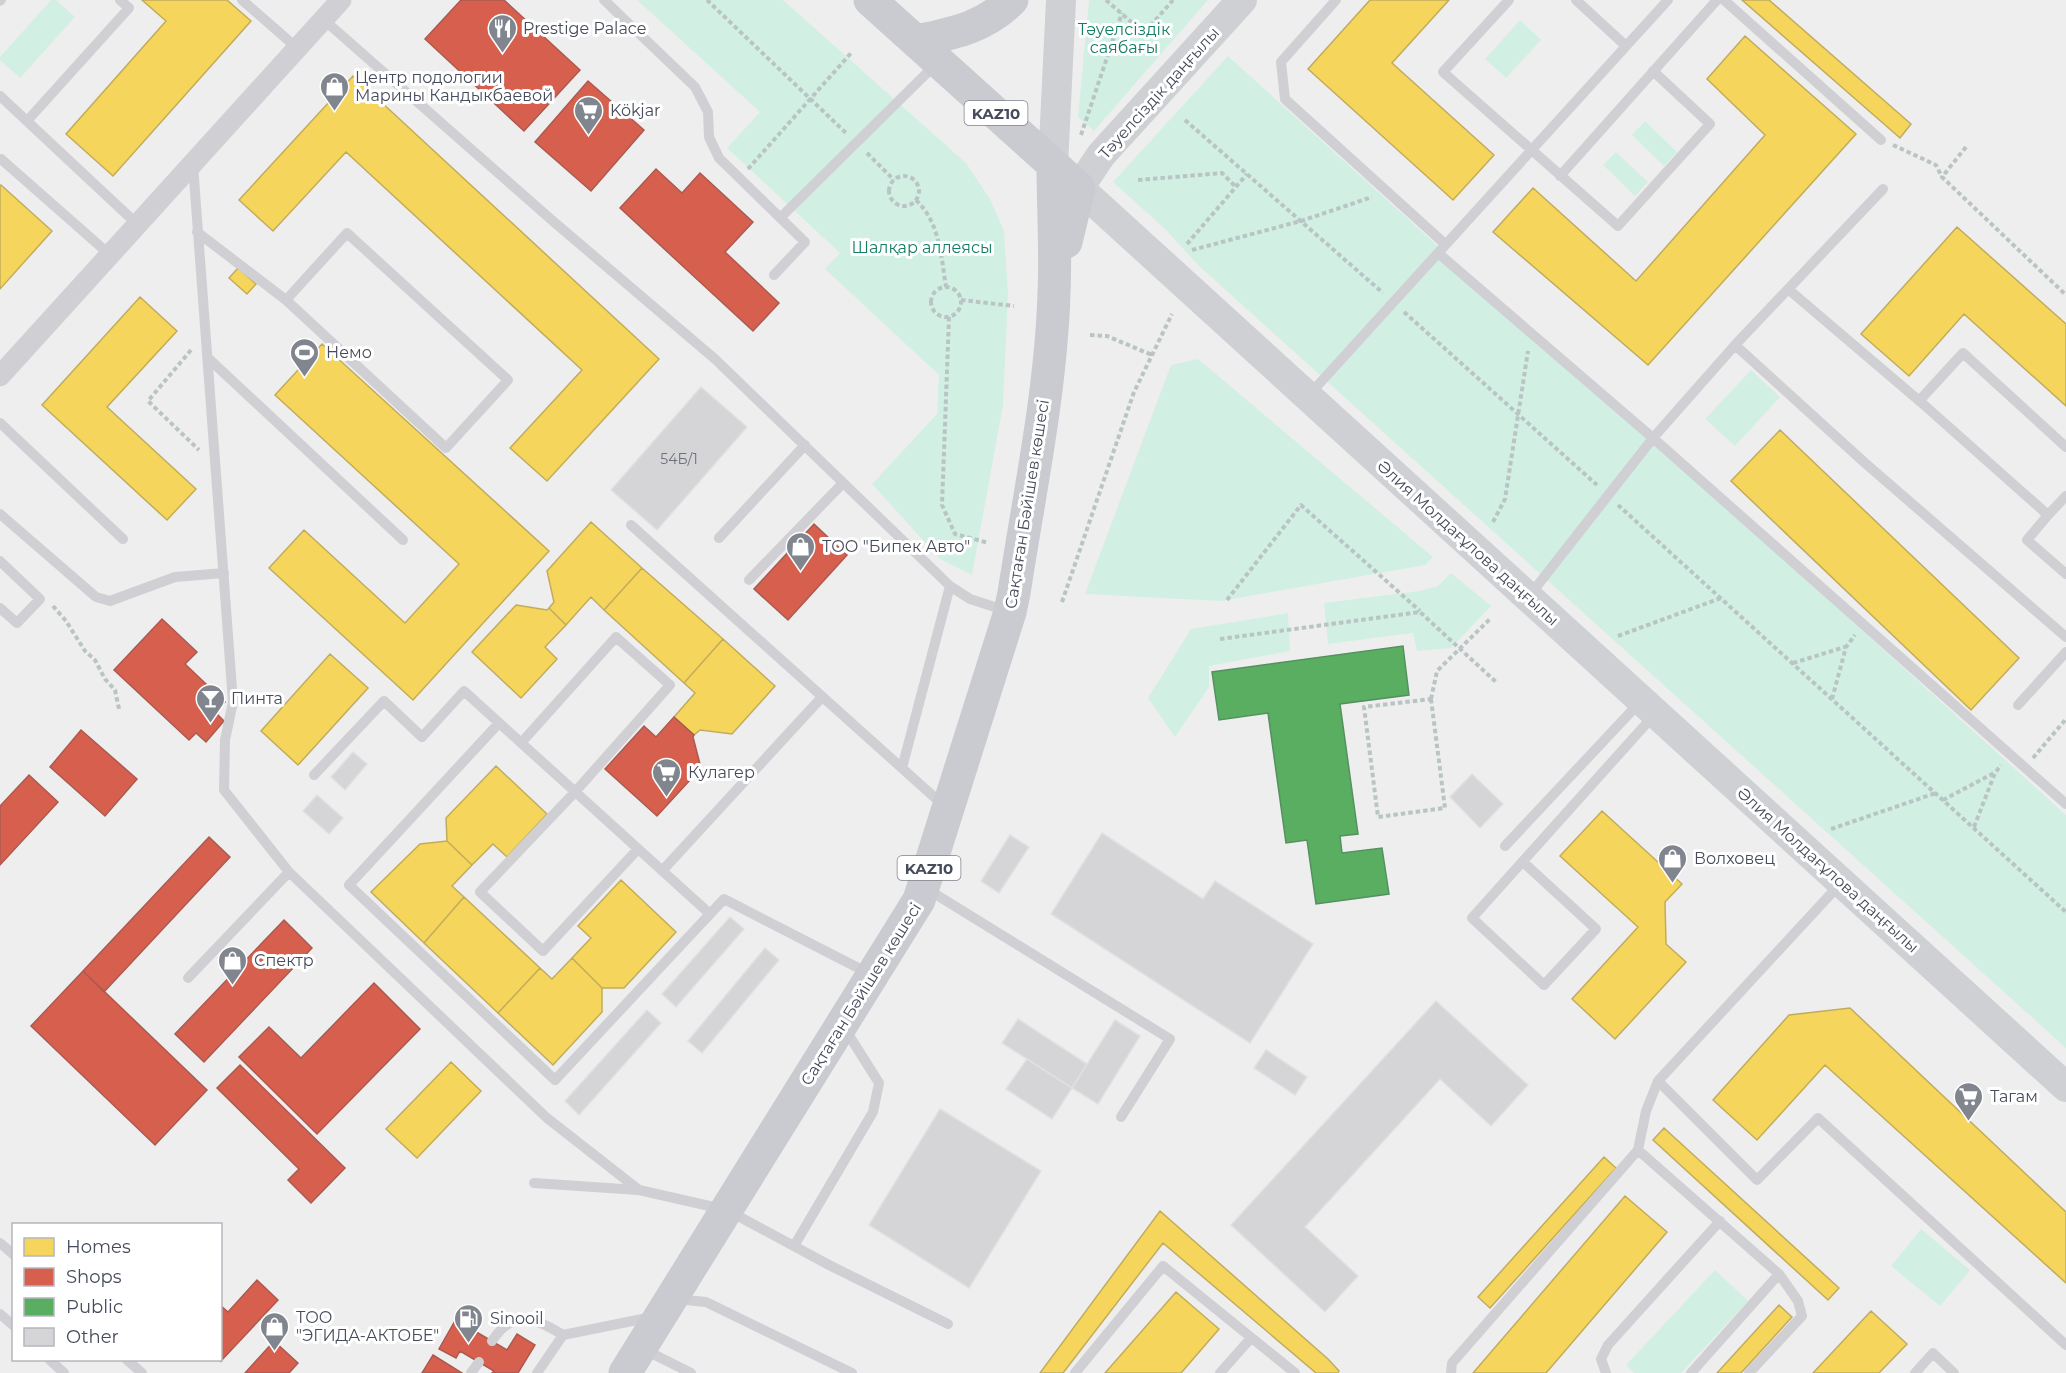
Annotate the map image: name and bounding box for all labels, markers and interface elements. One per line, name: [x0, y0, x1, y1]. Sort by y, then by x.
restaurant icon: Prestige Palace: [486, 12, 518, 54]
place label: Prestige Palace: [523, 19, 646, 38]
park label: Тәуелсіздік саябағы: [1078, 20, 1171, 57]
street label: Тәуелсіздік даңғылы: [1095, 23, 1223, 163]
place label: Центр подологии Марины Кандыкбаевой: [355, 68, 553, 105]
shop icon: Центр подологии Марины Кандыкбаевой: [318, 70, 350, 112]
supermarket icon: Kökjar: [573, 94, 605, 136]
place label: Kökjar: [610, 101, 661, 120]
road number: KAZ10: [964, 101, 1028, 125]
park label: Шалқар аллеясы: [851, 238, 993, 257]
sports icon: Немо: [289, 336, 321, 378]
place label: Немо: [326, 343, 372, 362]
street label: Сақтаған Бәйішев көшесі: [1001, 398, 1053, 610]
house number: 54Б/1: [660, 450, 698, 468]
street label: Әлия Молдағұлова даңғылы: [1373, 456, 1563, 630]
shop icon: ТОО "Бипек Авто": [785, 530, 817, 572]
place label: ТОО "Бипек Авто": [822, 537, 970, 556]
bar icon: Пинта: [194, 682, 226, 724]
place label: Пинта: [231, 689, 283, 708]
supermarket icon: Кулагер: [651, 756, 683, 798]
place label: Кулагер: [688, 763, 755, 782]
street label: Әлия Молдағұлова даңғылы: [1733, 783, 1923, 957]
shop icon: Волховец: [1657, 842, 1689, 884]
place label: Волховец: [1694, 849, 1775, 868]
road number: KAZ10: [898, 856, 960, 880]
street label: Сақтаған Бәйішев көшесі: [797, 899, 925, 1089]
shop icon: Спектр: [217, 944, 249, 986]
place label: Спектр: [254, 951, 314, 970]
supermarket icon: Тагам: [1953, 1080, 1985, 1122]
place label: Тагам: [1990, 1087, 2038, 1106]
legend: [12, 1223, 222, 1361]
text: Homes: [66, 1236, 131, 1258]
text: Shops: [66, 1266, 122, 1288]
text: Public: [66, 1296, 123, 1318]
fuel station icon: Sinooil: [453, 1302, 485, 1344]
place label: ТОО "ЭГИДА-АКТОБЕ": [296, 1308, 439, 1345]
place label: Sinooil: [490, 1309, 544, 1328]
shop icon: ТОО "ЭГИДА-АКТОБЕ": [259, 1310, 291, 1352]
text: Other: [66, 1326, 119, 1348]

